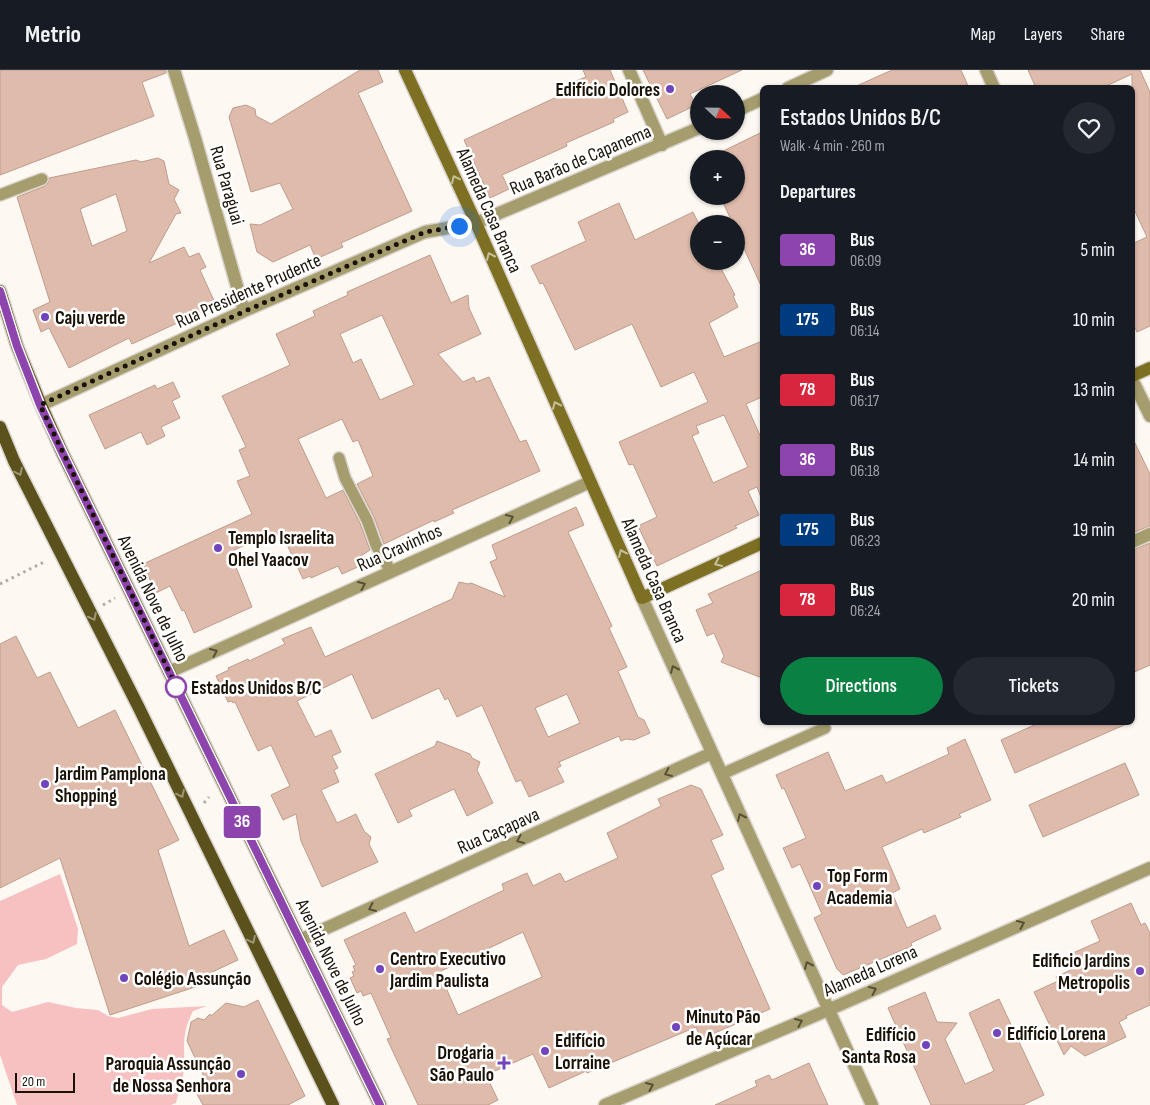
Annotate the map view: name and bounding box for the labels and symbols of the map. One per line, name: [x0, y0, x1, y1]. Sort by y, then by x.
place label: Edifício Dolores: [555, 79, 660, 102]
marker: Edifício Dolores: [664, 83, 676, 95]
north arrow: [690, 85, 745, 140]
street label: Rua Barão de Capanema: [506, 120, 655, 201]
street label: Rua Paraguai: [204, 143, 249, 228]
street label: Alameda Casa Branca: [450, 144, 526, 277]
one-way arrow: [451, 175, 462, 184]
your location: [447, 214, 472, 239]
street label: Rua Presidente Prudente: [172, 249, 325, 334]
one-way arrow: [485, 252, 496, 261]
place label: Caju verde: [55, 307, 125, 330]
marker: Caju verde: [39, 311, 51, 323]
one-way arrow: [551, 401, 562, 410]
one-way arrow: [13, 467, 24, 476]
one-way arrow: [505, 514, 514, 524]
street label: Alameda Casa Branca: [615, 514, 691, 647]
street label: Rua Cravinhos: [354, 519, 446, 577]
place label: Templo Israelita Ohel Yaacov: [228, 527, 334, 572]
street label: Avenida Nove de Julho: [112, 531, 193, 666]
marker: Templo Israelita Ohel Yaacov: [212, 542, 224, 554]
one-way arrow: [618, 549, 628, 558]
one-way arrow: [714, 557, 723, 568]
one-way arrow: [357, 581, 366, 591]
one-way arrow: [87, 612, 97, 621]
one-way arrow: [209, 648, 218, 658]
one-way arrow: [670, 665, 681, 674]
marker: Estados Unidos B/C: [165, 676, 187, 698]
place label: Estados Unidos B/C: [191, 677, 322, 700]
place label: Jardim Pamplona Shopping: [54, 763, 166, 808]
one-way arrow: [664, 767, 673, 777]
marker: Jardim Pamplona Shopping: [39, 778, 51, 790]
one-way arrow: [175, 789, 185, 798]
street label: Rua Caçapava: [454, 803, 543, 860]
line badge: 36: [220, 806, 264, 838]
one-way arrow: [737, 813, 747, 822]
one-way arrow: [516, 834, 525, 845]
place label: Top Form Academia: [826, 865, 892, 910]
marker: Top Form Academia: [811, 880, 823, 892]
street label: Avenida Nove de Julho: [290, 895, 371, 1030]
one-way arrow: [368, 901, 377, 912]
one-way arrow: [1016, 920, 1025, 931]
one-way arrow: [246, 935, 256, 944]
street label: Alameda Lorena: [819, 940, 921, 1003]
place label: Centro Executivo Jardim Paulista: [389, 948, 506, 993]
place label: Edificio Jardins Metropolis: [1032, 950, 1130, 995]
one-way arrow: [804, 961, 814, 970]
marker: Centro Executivo Jardim Paulista: [374, 963, 386, 975]
marker: Edificio Jardins Metropolis: [1134, 965, 1146, 977]
place label: Colégio Assunção: [134, 968, 251, 991]
marker: Colégio Assunção: [118, 972, 130, 984]
one-way arrow: [868, 985, 877, 996]
place label: Minuto Pão de Açúcar: [686, 1006, 760, 1051]
one-way arrow: [794, 1017, 803, 1028]
marker: Minuto Pão de Açúcar: [670, 1021, 682, 1033]
place label: Edifício Lorena: [1007, 1023, 1106, 1046]
place label: Edifício Santa Rosa: [842, 1024, 916, 1069]
marker: Edifício Lorena: [991, 1027, 1003, 1039]
place label: Edifício Lorraine: [555, 1030, 610, 1075]
marker: Edifício Santa Rosa: [920, 1039, 932, 1051]
place label: Drogaria São Paulo: [430, 1042, 494, 1087]
marker: Edifício Lorraine: [539, 1045, 551, 1057]
place label: Paroquia Assunção de Nossa Senhora: [106, 1053, 231, 1098]
marker: Drogaria São Paulo: [498, 1057, 510, 1069]
marker: Paroquia Assunção de Nossa Senhora: [235, 1068, 247, 1080]
scale bar: [15, 1070, 75, 1093]
one-way arrow: [645, 1081, 654, 1092]

